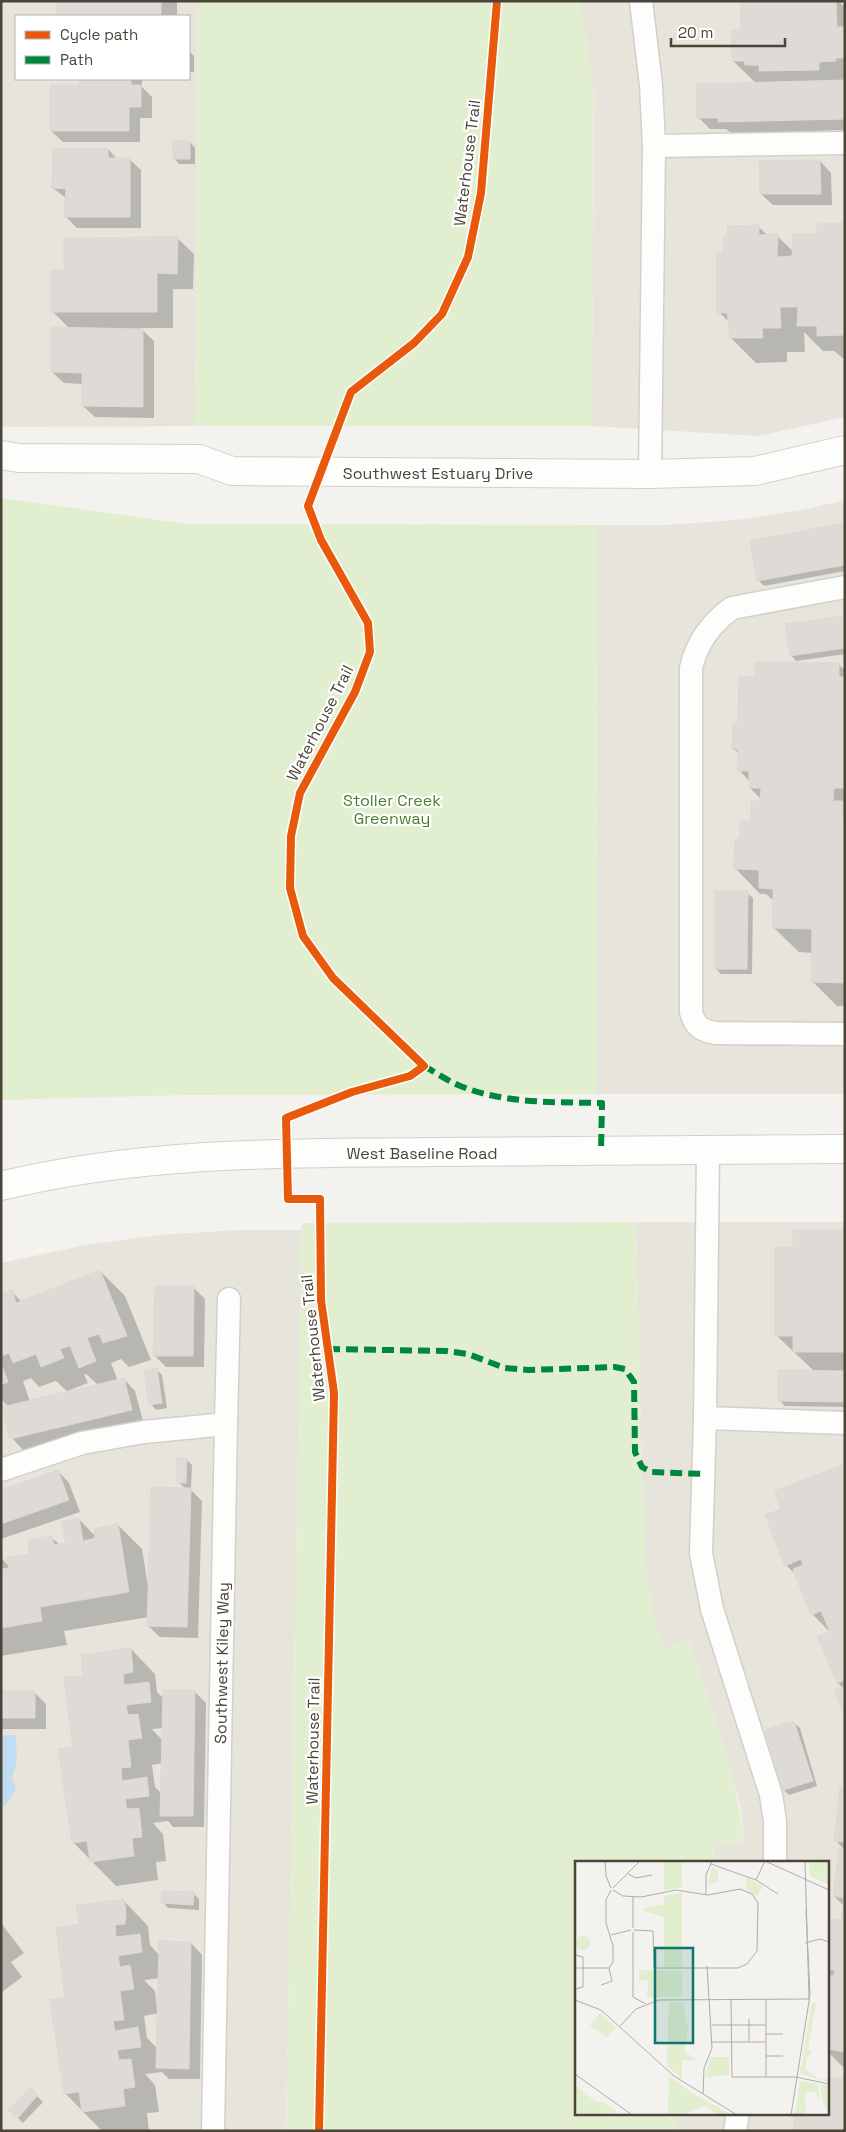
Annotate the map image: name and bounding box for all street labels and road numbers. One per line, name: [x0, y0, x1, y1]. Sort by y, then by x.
street label: Waterhouse Trail: [449, 99, 485, 227]
street label: Southwest Estuary Drive: [343, 463, 533, 484]
street label: Waterhouse Trail: [282, 662, 358, 784]
street label: West Baseline Road: [346, 1143, 498, 1164]
street label: Waterhouse Trail: [296, 1274, 330, 1402]
street label: Southwest Kiley Way: [210, 1582, 234, 1744]
street label: Waterhouse Trail: [301, 1677, 325, 1805]

